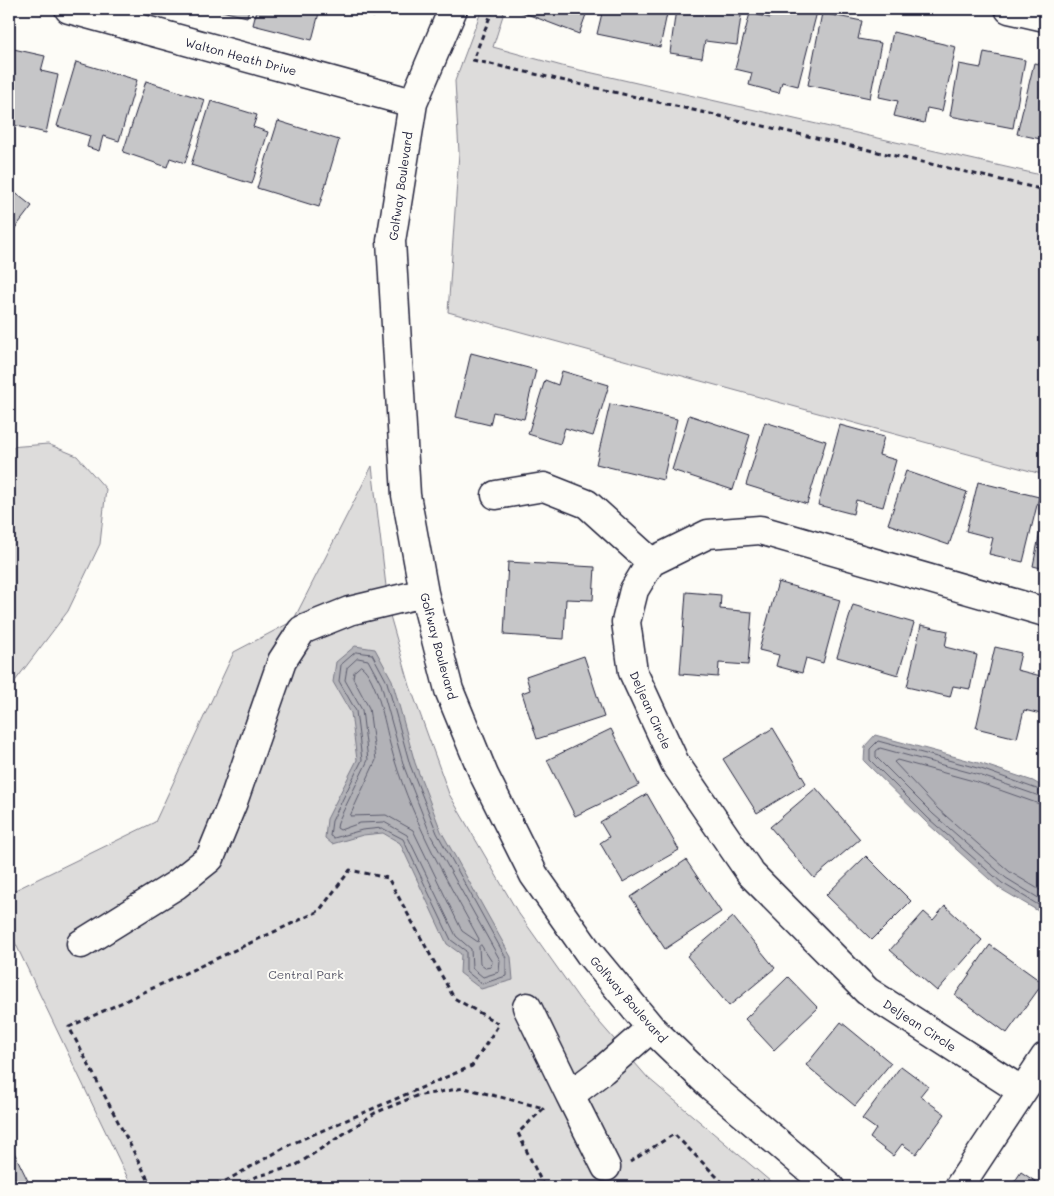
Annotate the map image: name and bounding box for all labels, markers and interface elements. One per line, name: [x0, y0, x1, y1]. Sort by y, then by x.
street label: Walton Heath Drive: [183, 33, 299, 79]
street label: Golfway Boulevard: [384, 130, 416, 241]
street label: Golfway Boulevard: [417, 591, 461, 701]
street label: Deljean Circle: [627, 668, 675, 752]
street label: Golfway Boulevard: [587, 952, 671, 1046]
park label: Central Park: [268, 966, 344, 982]
street label: Deljean Circle: [880, 995, 960, 1055]

